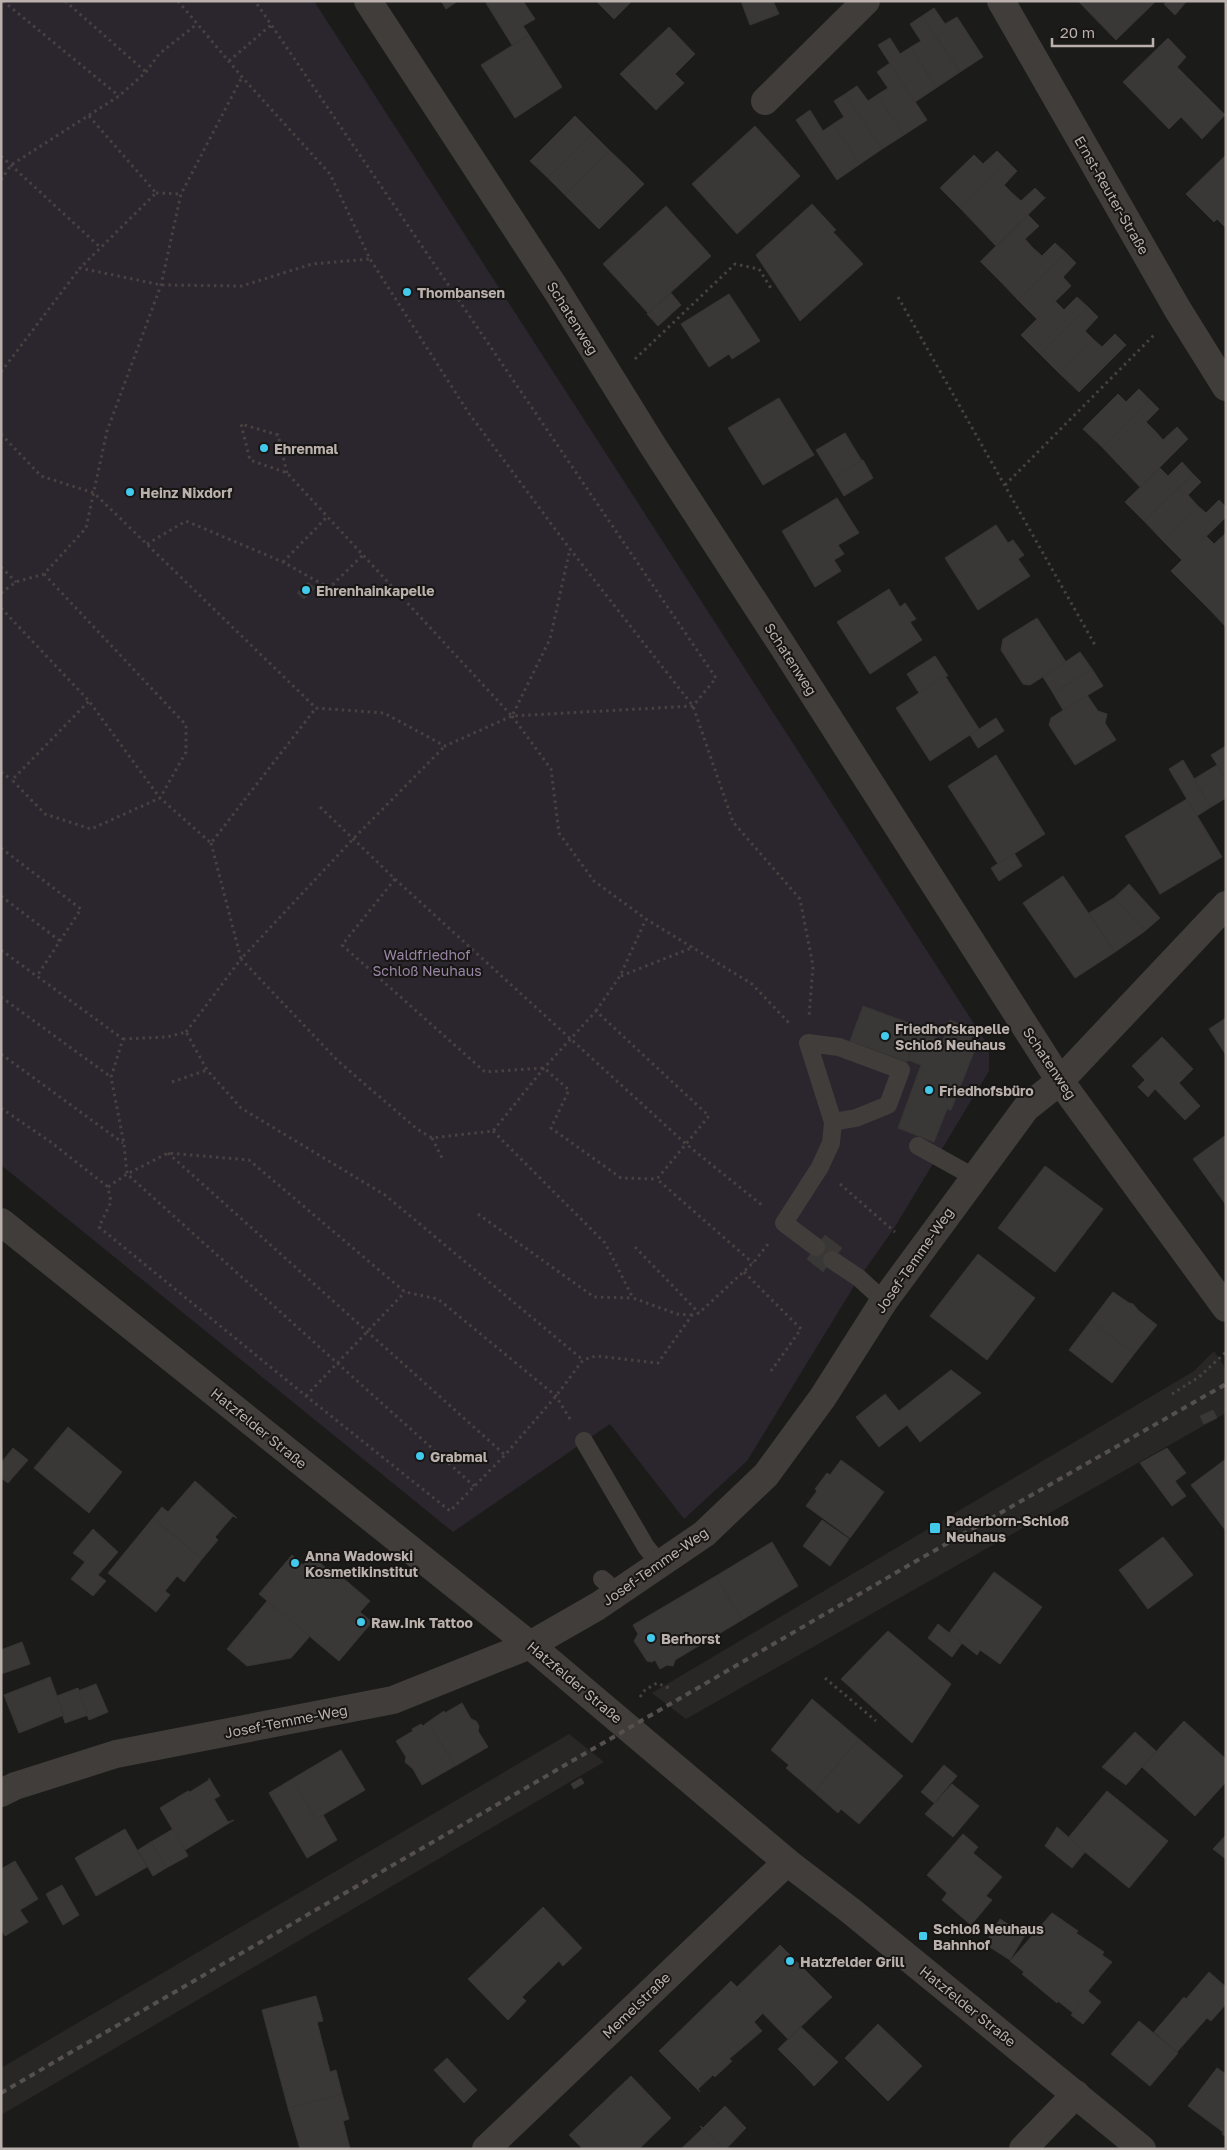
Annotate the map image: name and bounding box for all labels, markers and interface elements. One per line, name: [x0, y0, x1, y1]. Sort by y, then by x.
scale bar: [1052, 15, 1153, 47]
text: 20 m: [1060, 23, 1095, 41]
street label: Ernst-Reuter-Straße: [1071, 133, 1153, 257]
street label: Schatenweg: [544, 278, 602, 358]
place label: Thombansen: [417, 284, 505, 301]
marker: Thombansen: [401, 286, 413, 298]
place label: Ehrenmal: [274, 440, 339, 457]
marker: Ehrenmal: [258, 442, 270, 454]
place label: Heinz Nixdorf: [140, 484, 233, 501]
marker: Heinz Nixdorf: [124, 486, 136, 498]
place label: Ehrenhainkapelle: [316, 582, 435, 599]
marker: Ehrenhainkapelle: [300, 584, 312, 596]
street label: Schatenweg: [761, 620, 821, 698]
park label: Waldfriedhof Schloß Neuhaus: [372, 946, 482, 979]
place label: Friedhofskapelle Schloß Neuhaus: [895, 1020, 1010, 1053]
street label: Schatenweg: [1020, 1024, 1080, 1102]
marker: Friedhofskapelle Schloß Neuhaus: [879, 1030, 891, 1042]
place label: Friedhofsbüro: [939, 1082, 1034, 1099]
marker: Friedhofsbüro: [923, 1084, 935, 1096]
street label: Josef-Temme-Weg: [871, 1204, 957, 1316]
street label: Hatzfelder Straße: [208, 1384, 310, 1472]
place label: Grabmal: [430, 1448, 488, 1465]
marker: Grabmal: [414, 1450, 426, 1462]
place label: Paderborn-Schloß Neuhaus: [946, 1512, 1069, 1545]
marker: Paderborn-Schloß Neuhaus: [928, 1521, 942, 1535]
street label: Josef-Temme-Weg: [599, 1523, 711, 1609]
place label: Anna Wadowski Kosmetikinstitut: [305, 1547, 419, 1580]
marker: Anna Wadowski Kosmetikinstitut: [289, 1557, 301, 1569]
place label: Raw.Ink Tattoo: [371, 1614, 473, 1631]
marker: Raw.Ink Tattoo: [355, 1616, 367, 1628]
place label: Berhorst: [661, 1630, 721, 1647]
marker: Berhorst: [645, 1632, 657, 1644]
street label: Hatzfelder Straße: [524, 1637, 626, 1727]
street label: Josef-Temme-Weg: [223, 1701, 349, 1741]
place label: Schloß Neuhaus Bahnhof: [933, 1920, 1044, 1953]
marker: Schloß Neuhaus Bahnhof: [917, 1930, 929, 1942]
place label: Hatzfelder Grill: [800, 1953, 905, 1970]
marker: Hatzfelder Grill: [784, 1955, 796, 1967]
street label: Hatzfelder Straße: [917, 1962, 1019, 2050]
street label: Memelstraße: [599, 1968, 673, 2042]

